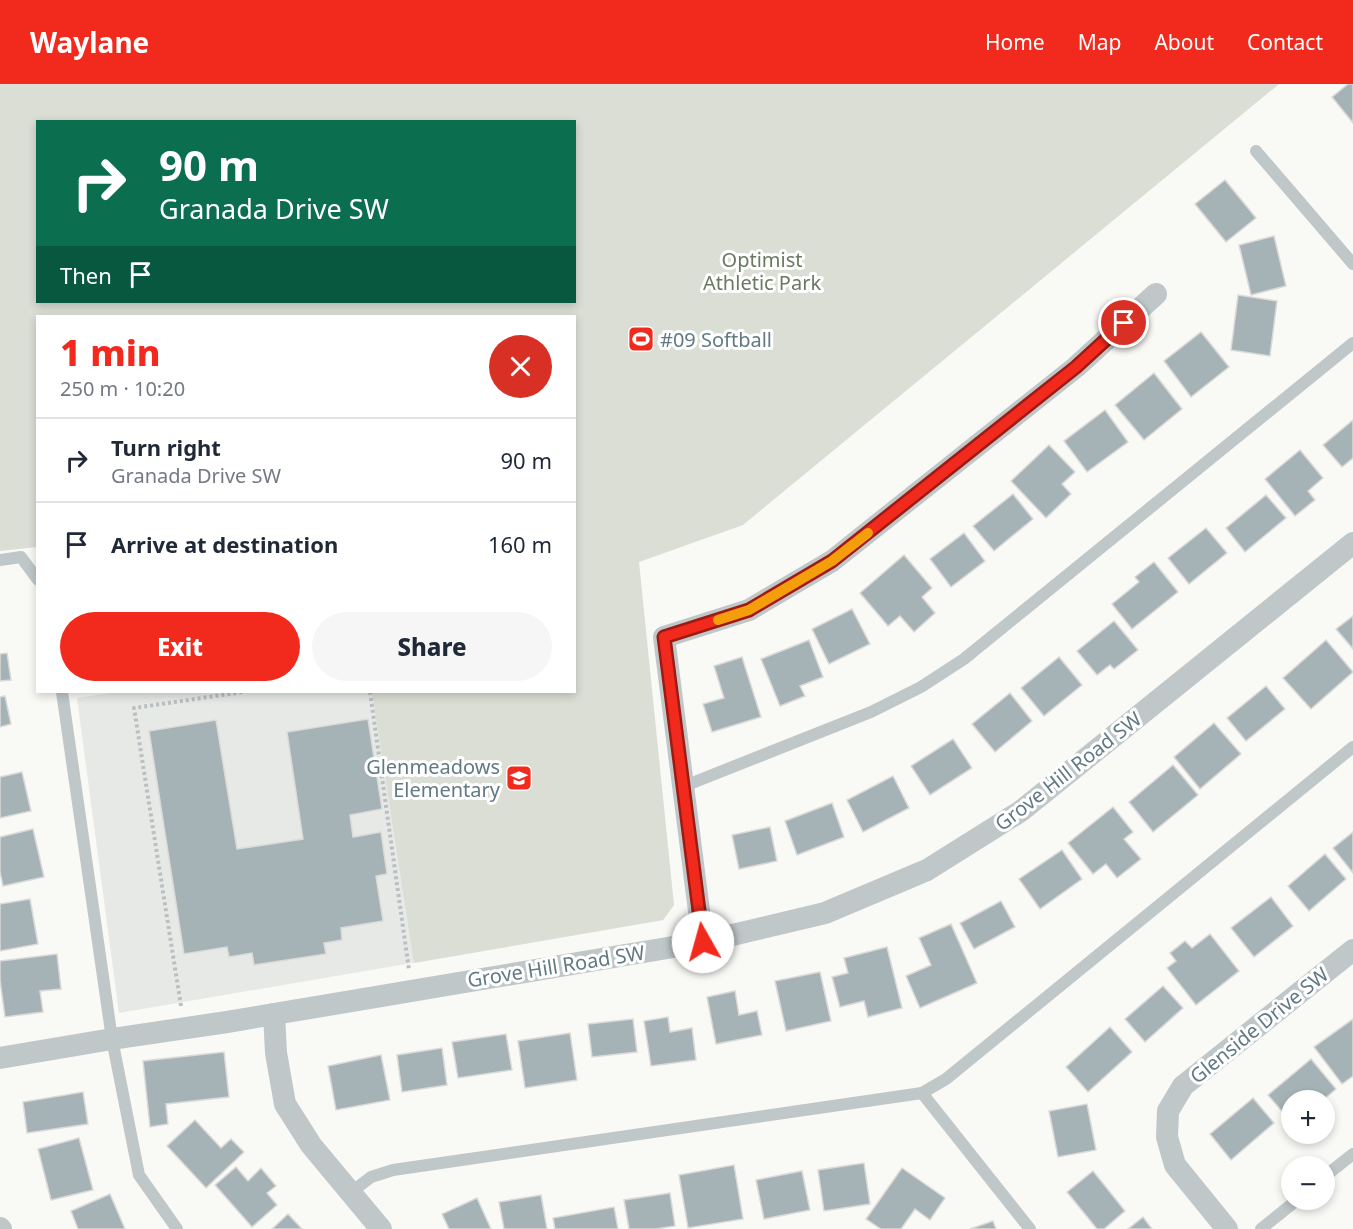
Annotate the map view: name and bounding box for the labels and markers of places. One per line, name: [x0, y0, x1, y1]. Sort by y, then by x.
pin: [1098, 297, 1149, 348]
sports icon: #09 Softball: [626, 324, 656, 354]
place label: #09 Softball: [660, 326, 772, 353]
place label: Glenmeadows Elementary: [366, 753, 501, 803]
school or university icon: Glenmeadows Elementary: [504, 763, 534, 793]

